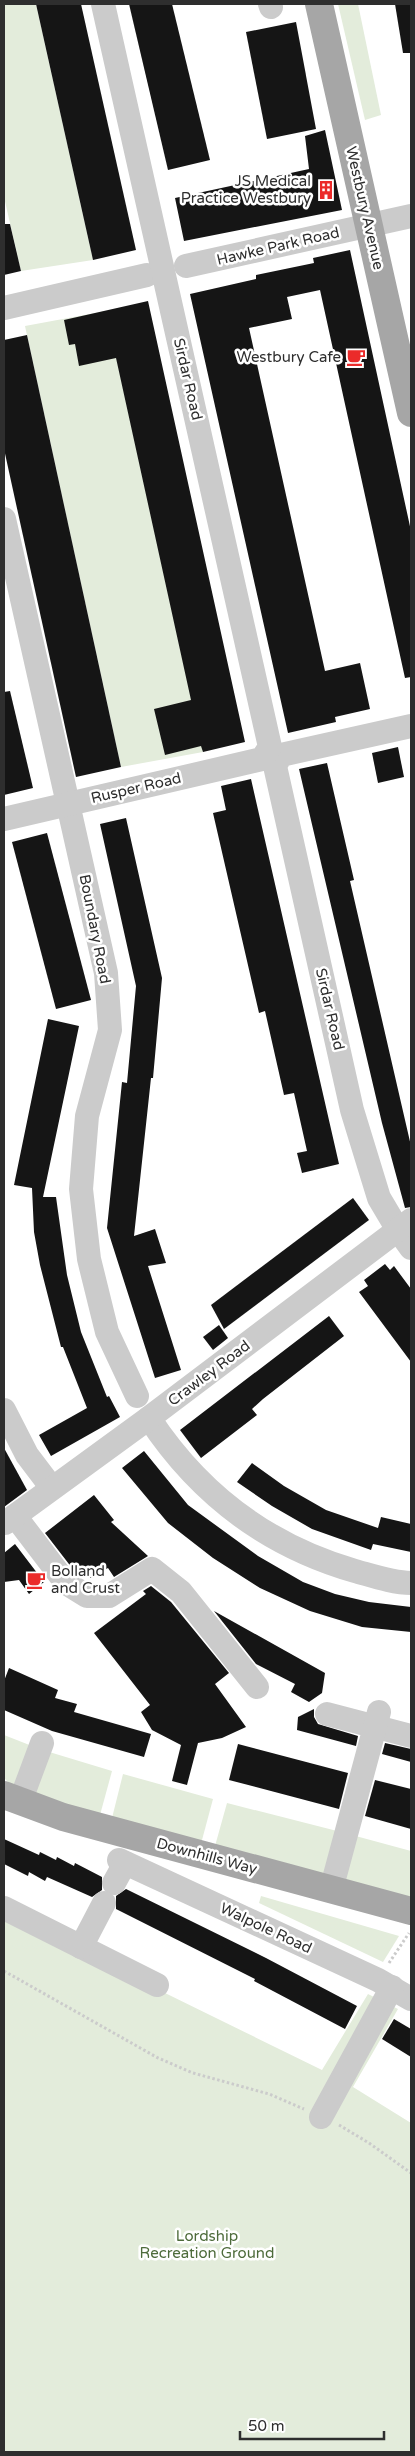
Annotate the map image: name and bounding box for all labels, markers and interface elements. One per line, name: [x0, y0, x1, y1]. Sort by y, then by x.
street label: Westbury Avenue: [342, 145, 388, 271]
place label: JS Medical Practice Westbury: [181, 172, 311, 207]
building icon: JS Medical Practice Westbury: [315, 179, 337, 201]
street label: Hawke Park Road: [215, 223, 341, 269]
street label: Sirdar Road: [170, 336, 206, 422]
cafe icon: Westbury Cafe: [345, 346, 367, 368]
place label: Westbury Cafe: [236, 348, 341, 366]
street label: Rusper Road: [89, 769, 183, 807]
street label: Boundary Road: [76, 873, 114, 985]
street label: Sirdar Road: [312, 966, 348, 1052]
street label: Crawley Road: [164, 1336, 254, 1410]
place label: Bolland and Crust: [51, 1562, 120, 1597]
cafe icon: Bolland and Crust: [25, 1569, 47, 1591]
street label: Downhills Way: [155, 1834, 259, 1878]
street label: Walpole Road: [217, 1899, 315, 1957]
park label: Lordship Recreation Ground: [140, 2227, 274, 2262]
scale bar: [240, 2408, 384, 2440]
text: 50 m: [248, 2417, 285, 2435]

